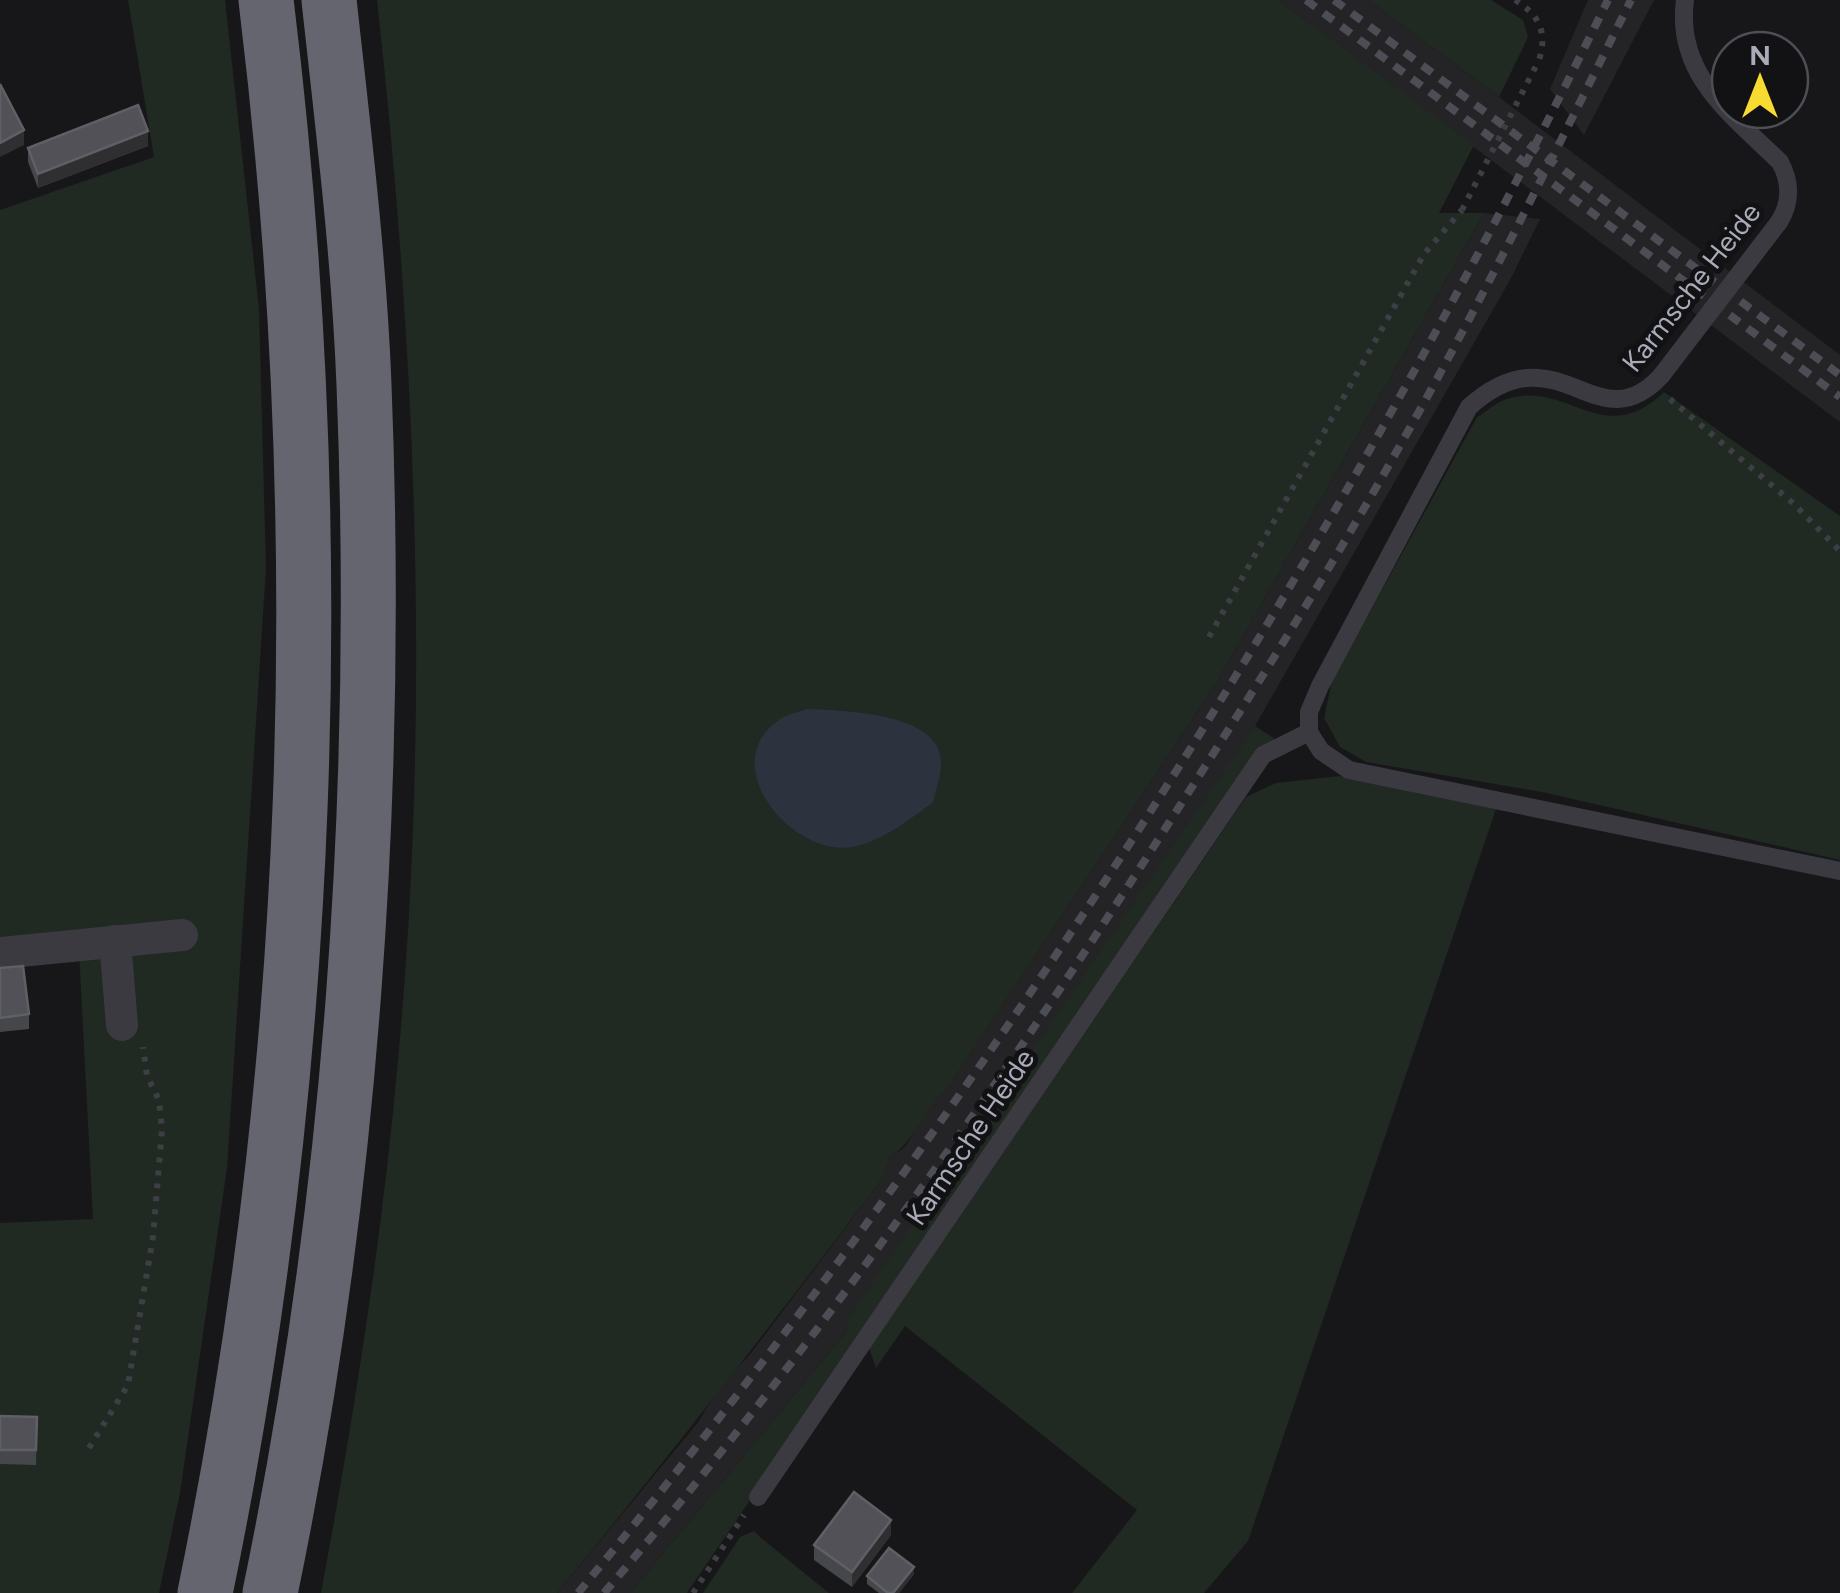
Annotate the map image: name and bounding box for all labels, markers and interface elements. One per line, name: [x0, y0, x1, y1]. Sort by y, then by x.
north arrow: [1710, 30, 1810, 130]
text: N: [1749, 38, 1771, 72]
street label: Karmsche Heide: [1615, 196, 1767, 378]
street label: Karmsche Heide: [899, 1043, 1041, 1231]

